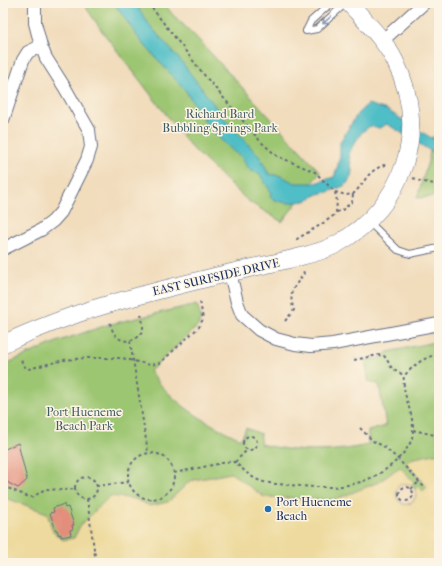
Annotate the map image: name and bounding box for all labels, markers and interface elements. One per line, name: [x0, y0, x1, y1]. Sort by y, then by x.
one-way arrow: [322, 15, 332, 24]
park label: Richard Bard Bubbling Springs Park: [162, 107, 278, 135]
street label: EAST SURFSIDE DRIVE: [151, 256, 281, 298]
park label: Port Hueneme Beach Park: [46, 405, 122, 433]
place label: Port Hueneme Beach: [276, 495, 352, 523]
marker: Port Hueneme Beach: [263, 504, 273, 514]

